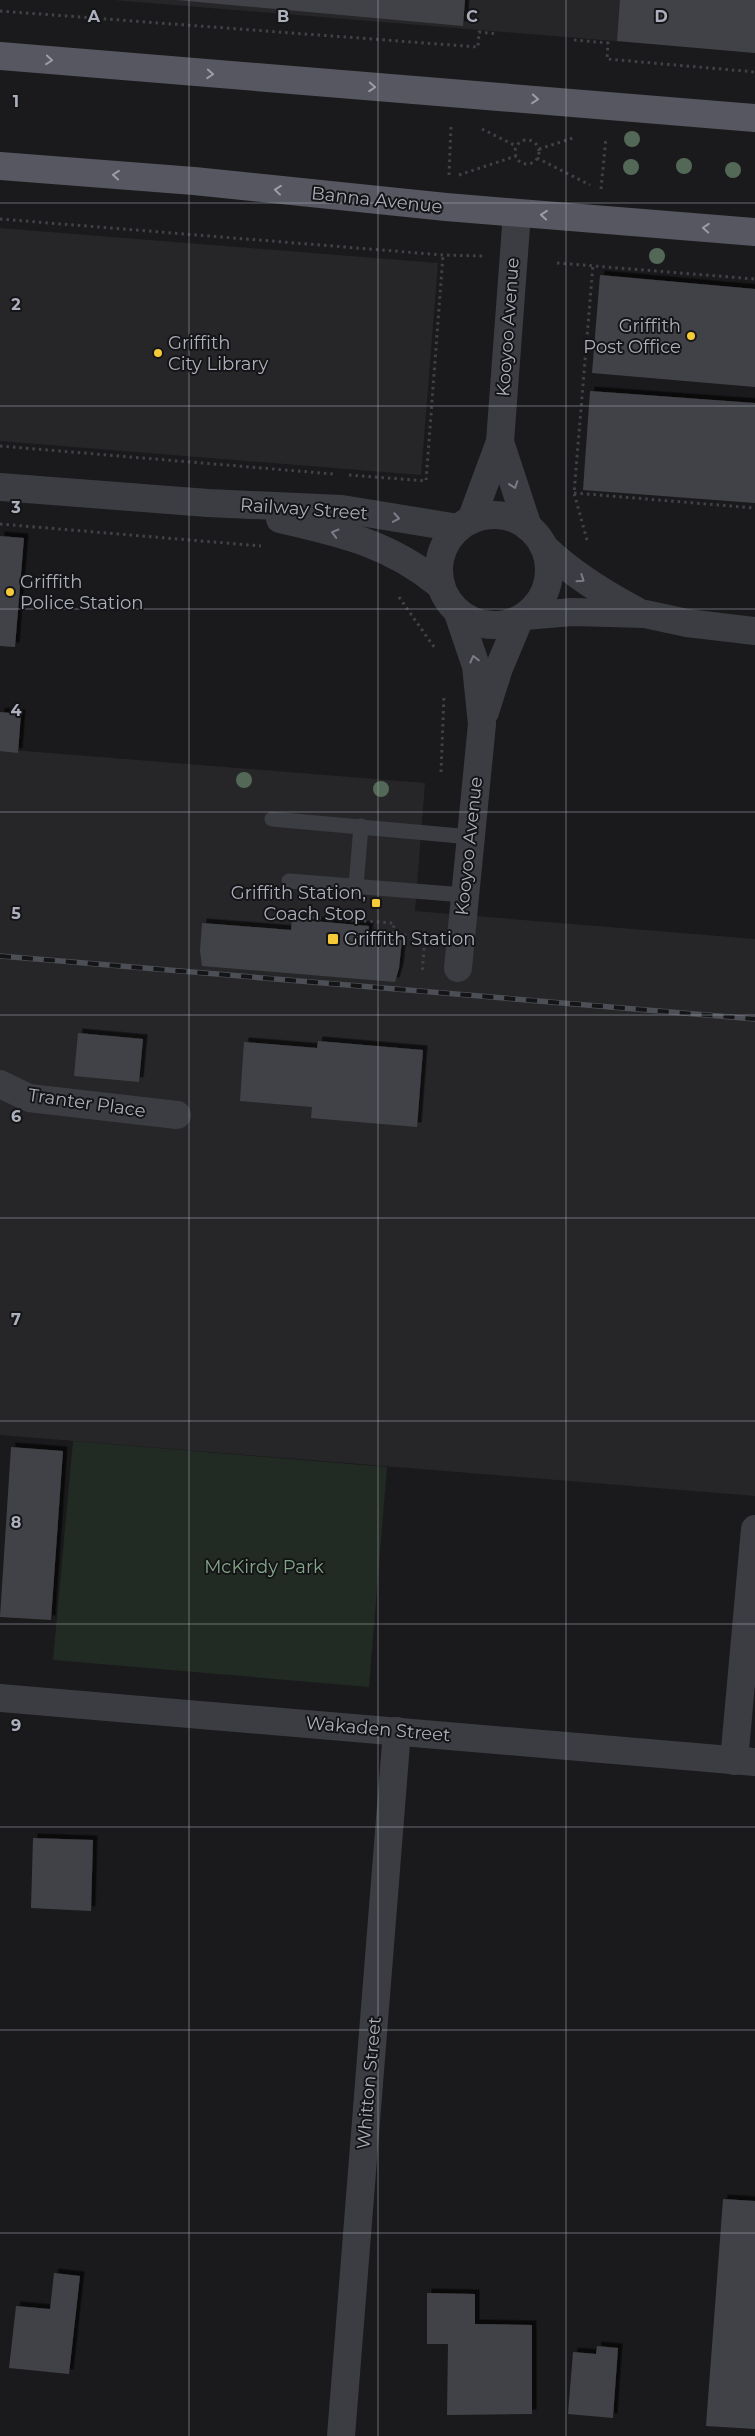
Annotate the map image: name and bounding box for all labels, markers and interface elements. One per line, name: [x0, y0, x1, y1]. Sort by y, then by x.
text: A: [87, 7, 101, 26]
text: B: [277, 7, 289, 26]
text: C: [466, 7, 478, 26]
text: D: [654, 7, 668, 26]
one-way arrow: [45, 54, 53, 65]
one-way arrow: [207, 68, 215, 79]
one-way arrow: [369, 81, 377, 92]
text: 1: [13, 92, 19, 111]
one-way arrow: [531, 93, 539, 104]
one-way arrow: [112, 170, 120, 181]
street label: Banna Avenue: [310, 182, 444, 218]
one-way arrow: [274, 185, 282, 196]
one-way arrow: [540, 210, 548, 221]
one-way arrow: [702, 223, 710, 234]
street label: Kooyoo Avenue: [492, 257, 524, 397]
text: 2: [11, 295, 21, 314]
place label: Griffith Post Office: [583, 315, 681, 358]
marker: Griffith Post Office: [685, 330, 697, 342]
place label: Griffith City Library: [168, 332, 268, 375]
marker: Griffith City Library: [152, 347, 164, 359]
one-way arrow: [508, 480, 518, 488]
street label: Railway Street: [239, 494, 369, 524]
text: 3: [10, 498, 21, 517]
one-way arrow: [393, 512, 401, 523]
one-way arrow: [332, 528, 340, 538]
place label: Griffith Police Station: [20, 571, 143, 614]
one-way arrow: [576, 573, 585, 582]
marker: Griffith Police Station: [4, 586, 16, 598]
one-way arrow: [469, 654, 480, 663]
text: 4: [10, 701, 22, 720]
street label: Kooyoo Avenue: [451, 775, 487, 916]
place label: Griffith Station, Coach Stop: [231, 882, 366, 925]
marker: Griffith Station, Coach Stop: [370, 897, 382, 909]
text: 5: [11, 904, 21, 923]
place label: Griffith Station: [344, 928, 475, 950]
marker: Griffith Station: [326, 932, 340, 946]
street label: Tranter Place: [27, 1084, 147, 1122]
text: 6: [11, 1107, 21, 1126]
text: 7: [11, 1310, 21, 1329]
text: 8: [11, 1513, 21, 1532]
park label: McKirdy Park: [204, 1556, 324, 1578]
street label: Wakaden Street: [305, 1712, 451, 1746]
text: 9: [11, 1716, 21, 1735]
street label: Whitton Street: [352, 2016, 386, 2150]

